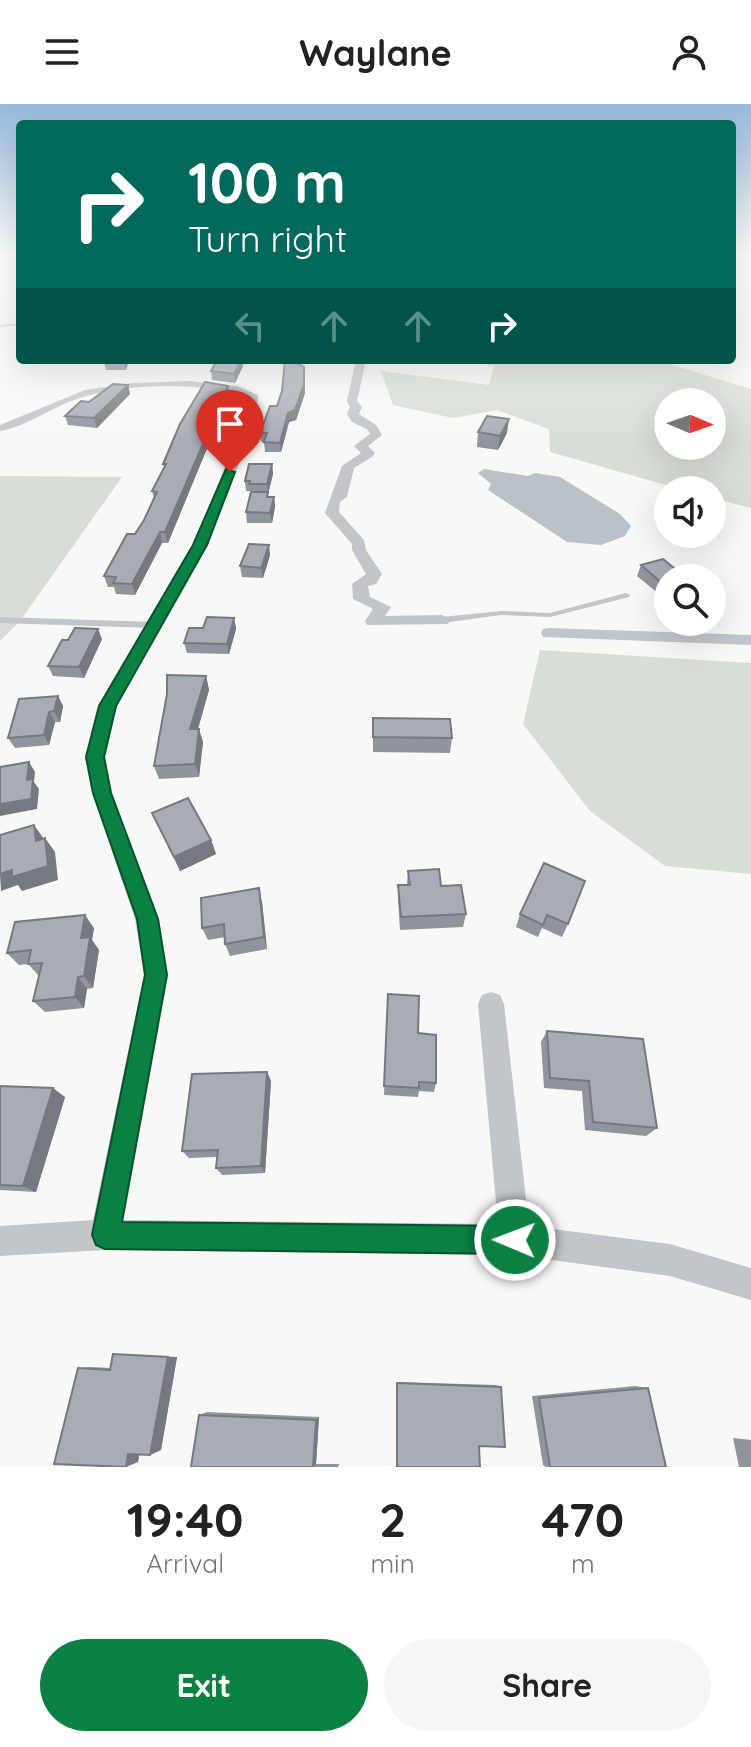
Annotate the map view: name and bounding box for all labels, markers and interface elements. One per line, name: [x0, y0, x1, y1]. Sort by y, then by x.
icon: menu: [40, 30, 84, 74]
text: Waylane: [299, 30, 452, 75]
icon: person: [667, 30, 711, 74]
text: 100 m: [188, 147, 346, 217]
icon: right: [56, 152, 160, 256]
text: Turn right: [188, 216, 347, 261]
icon: left: [228, 304, 272, 348]
icon: ahead: [312, 304, 356, 348]
icon: ahead: [396, 304, 440, 348]
icon: right: [480, 304, 524, 348]
north arrow: [654, 388, 726, 460]
map controls: [654, 388, 726, 636]
pin: [196, 390, 264, 472]
icon: arrive: [208, 402, 252, 446]
button: sound: [654, 476, 726, 548]
button: search: [654, 564, 726, 636]
position arrow: [473, 1198, 557, 1282]
text: 19:40: [127, 1489, 244, 1549]
text: 2: [379, 1489, 406, 1549]
text: 470: [542, 1489, 624, 1549]
text: Arrival: [146, 1547, 224, 1580]
text: min: [370, 1547, 415, 1580]
text: m: [571, 1547, 595, 1580]
button: Exit: [40, 1639, 368, 1731]
button: Share: [384, 1639, 711, 1731]

